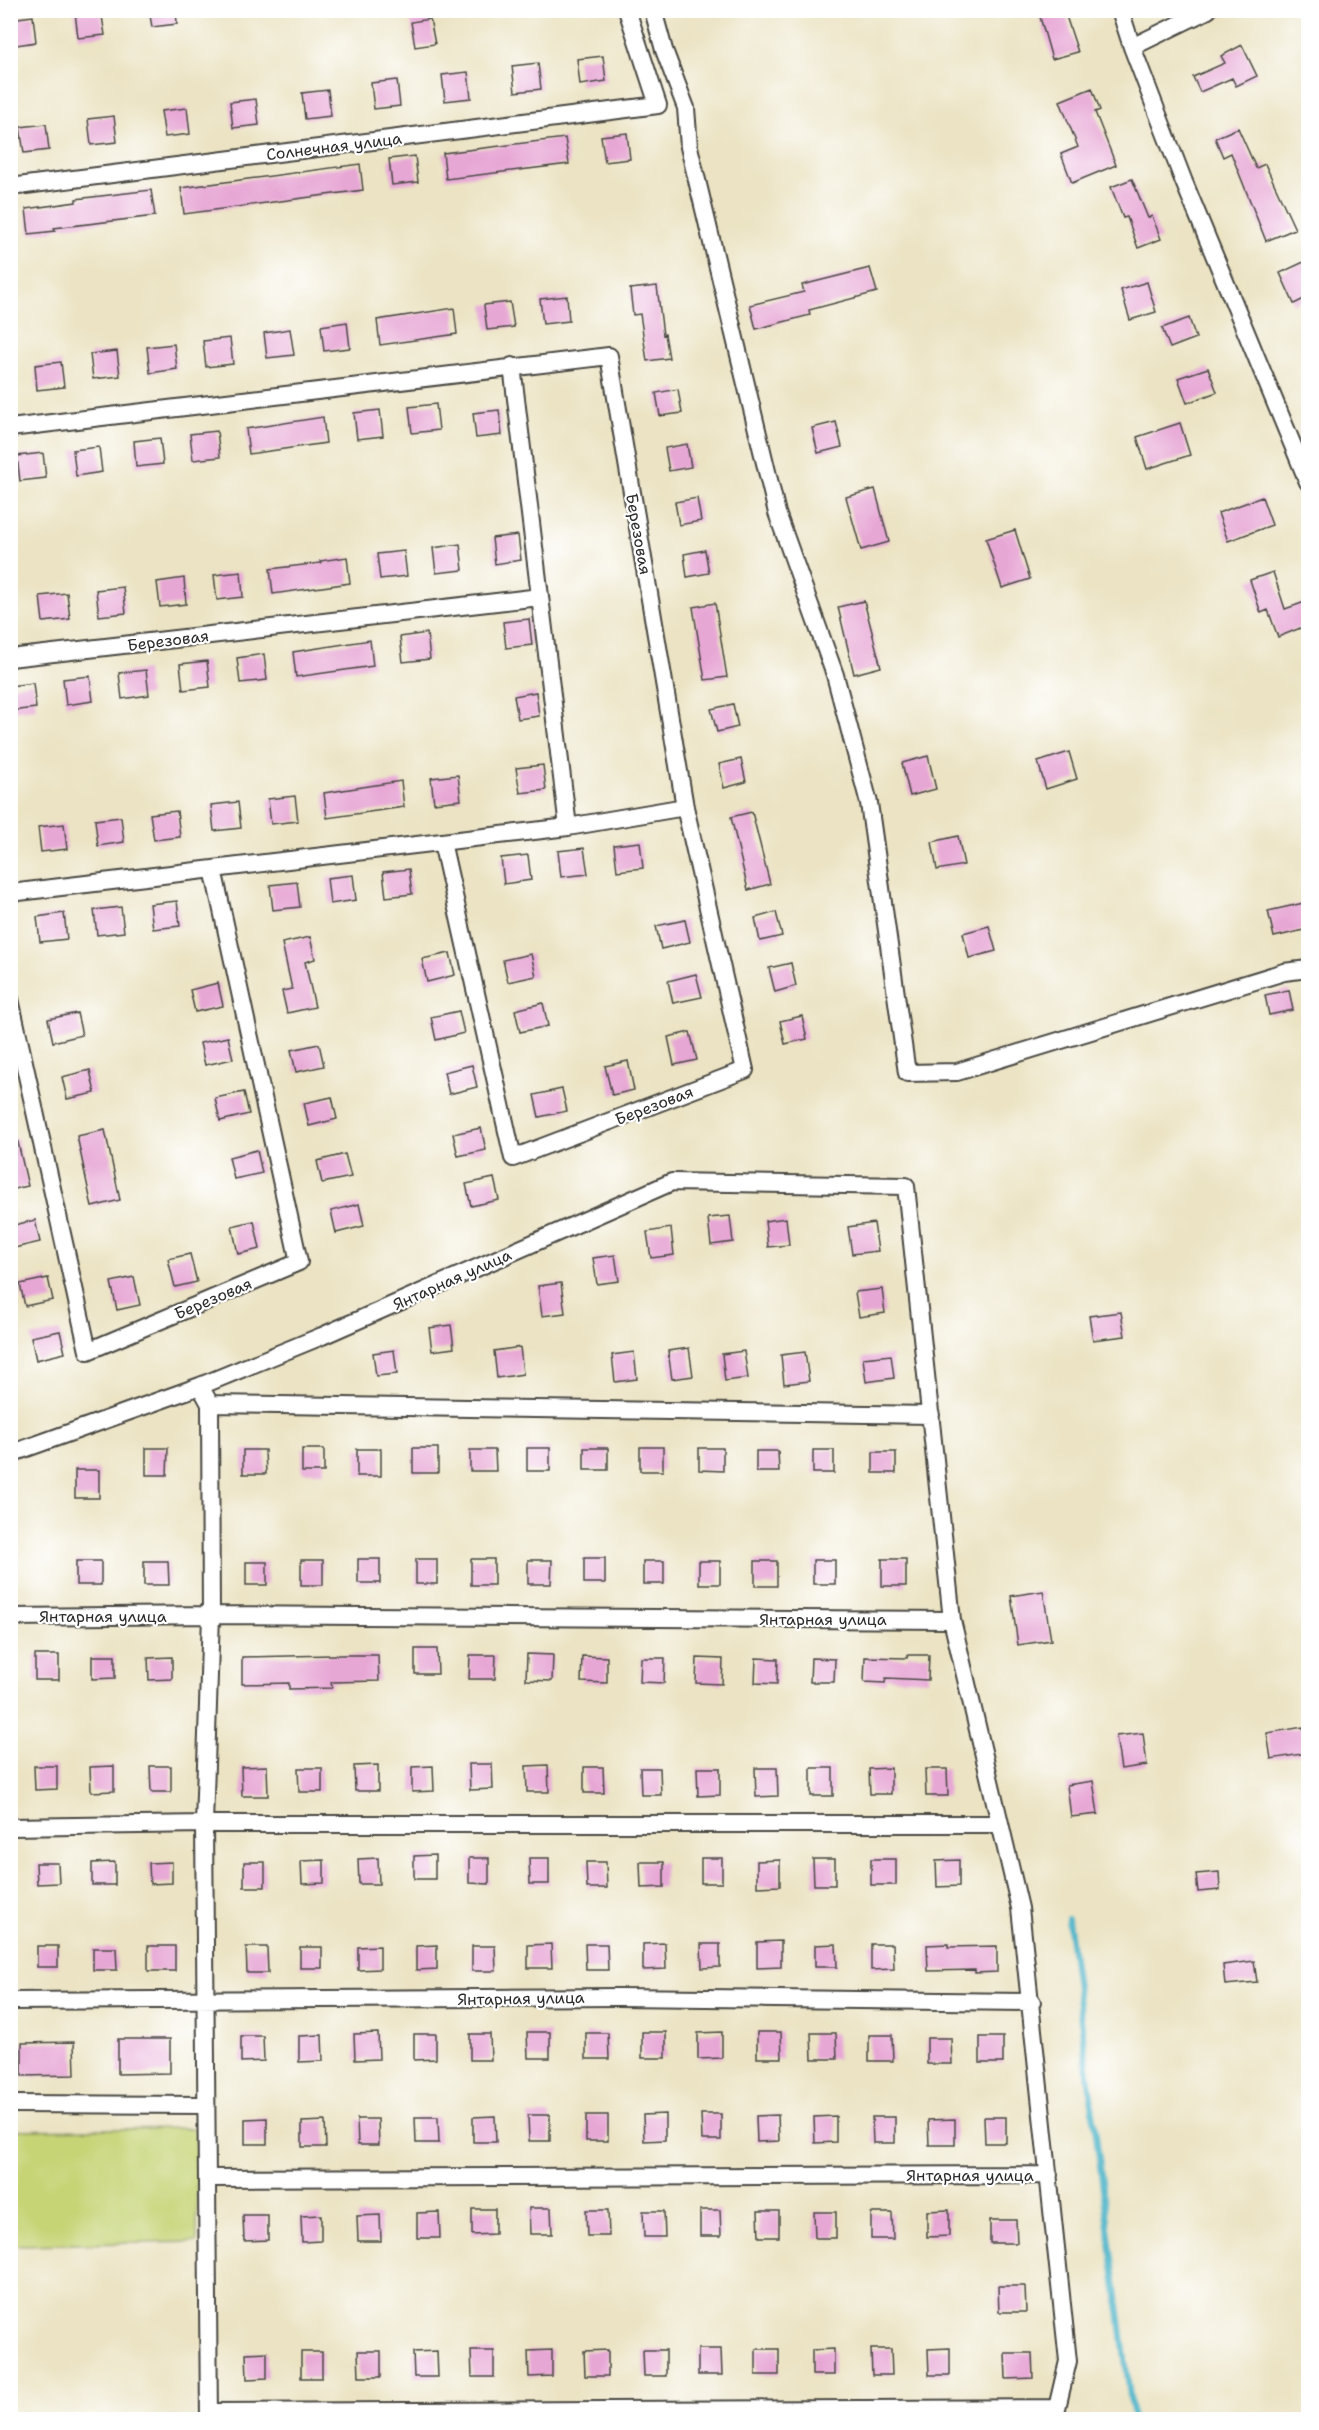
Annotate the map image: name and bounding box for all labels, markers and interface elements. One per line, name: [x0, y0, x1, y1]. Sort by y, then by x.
street label: Солнечная улица: [265, 128, 403, 165]
street label: Березовая: [621, 492, 656, 576]
street label: Березовая: [126, 625, 210, 656]
street label: Березовая: [612, 1081, 696, 1130]
street label: Янтарная улица: [390, 1244, 515, 1315]
street label: Березовая: [171, 1273, 255, 1324]
street label: Янтарная улица: [39, 1606, 167, 1627]
street label: Янтарная улица: [759, 1609, 887, 1630]
street label: Янтарная улица: [457, 1987, 585, 2010]
street label: Янтарная улица: [906, 2165, 1034, 2186]

